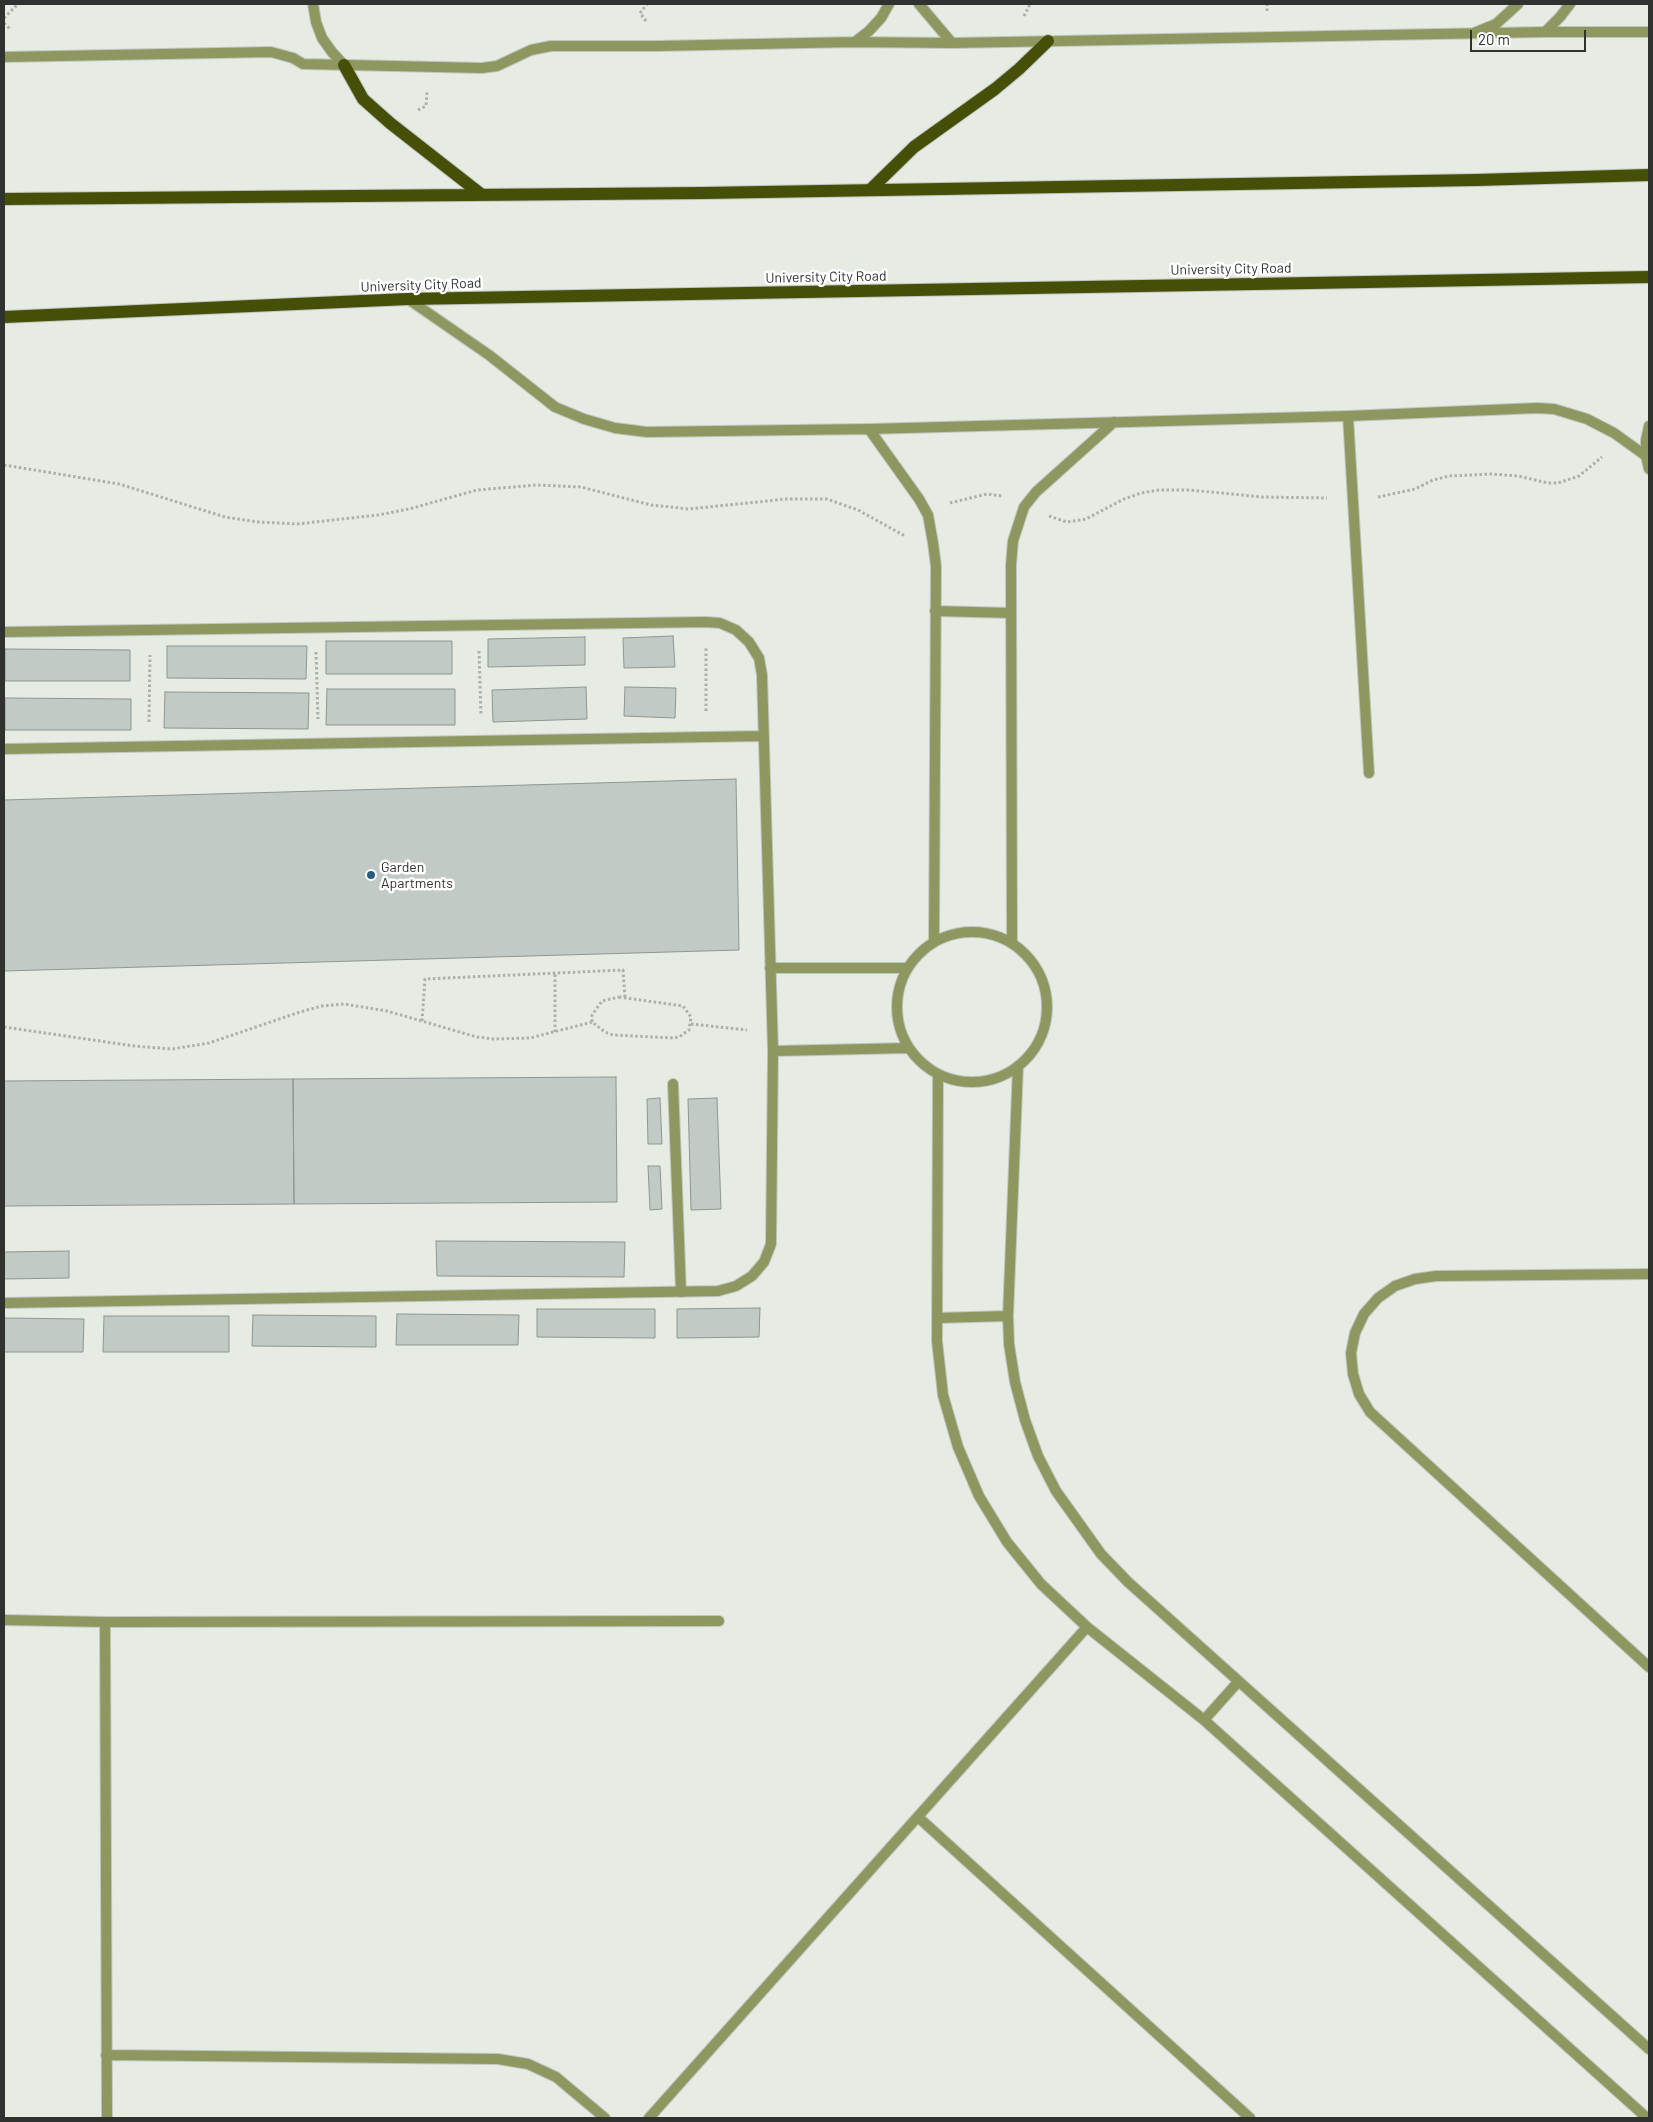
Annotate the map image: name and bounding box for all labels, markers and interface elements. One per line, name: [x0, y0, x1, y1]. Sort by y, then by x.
scale bar: [1473, 20, 1589, 52]
text: 20 m: [1478, 30, 1510, 48]
street label: University City Road: [1170, 260, 1292, 278]
street label: University City Road: [765, 268, 887, 286]
street label: University City Road: [360, 274, 482, 296]
place label: Garden Apartments: [381, 859, 453, 892]
marker: Garden Apartments: [365, 869, 377, 881]

